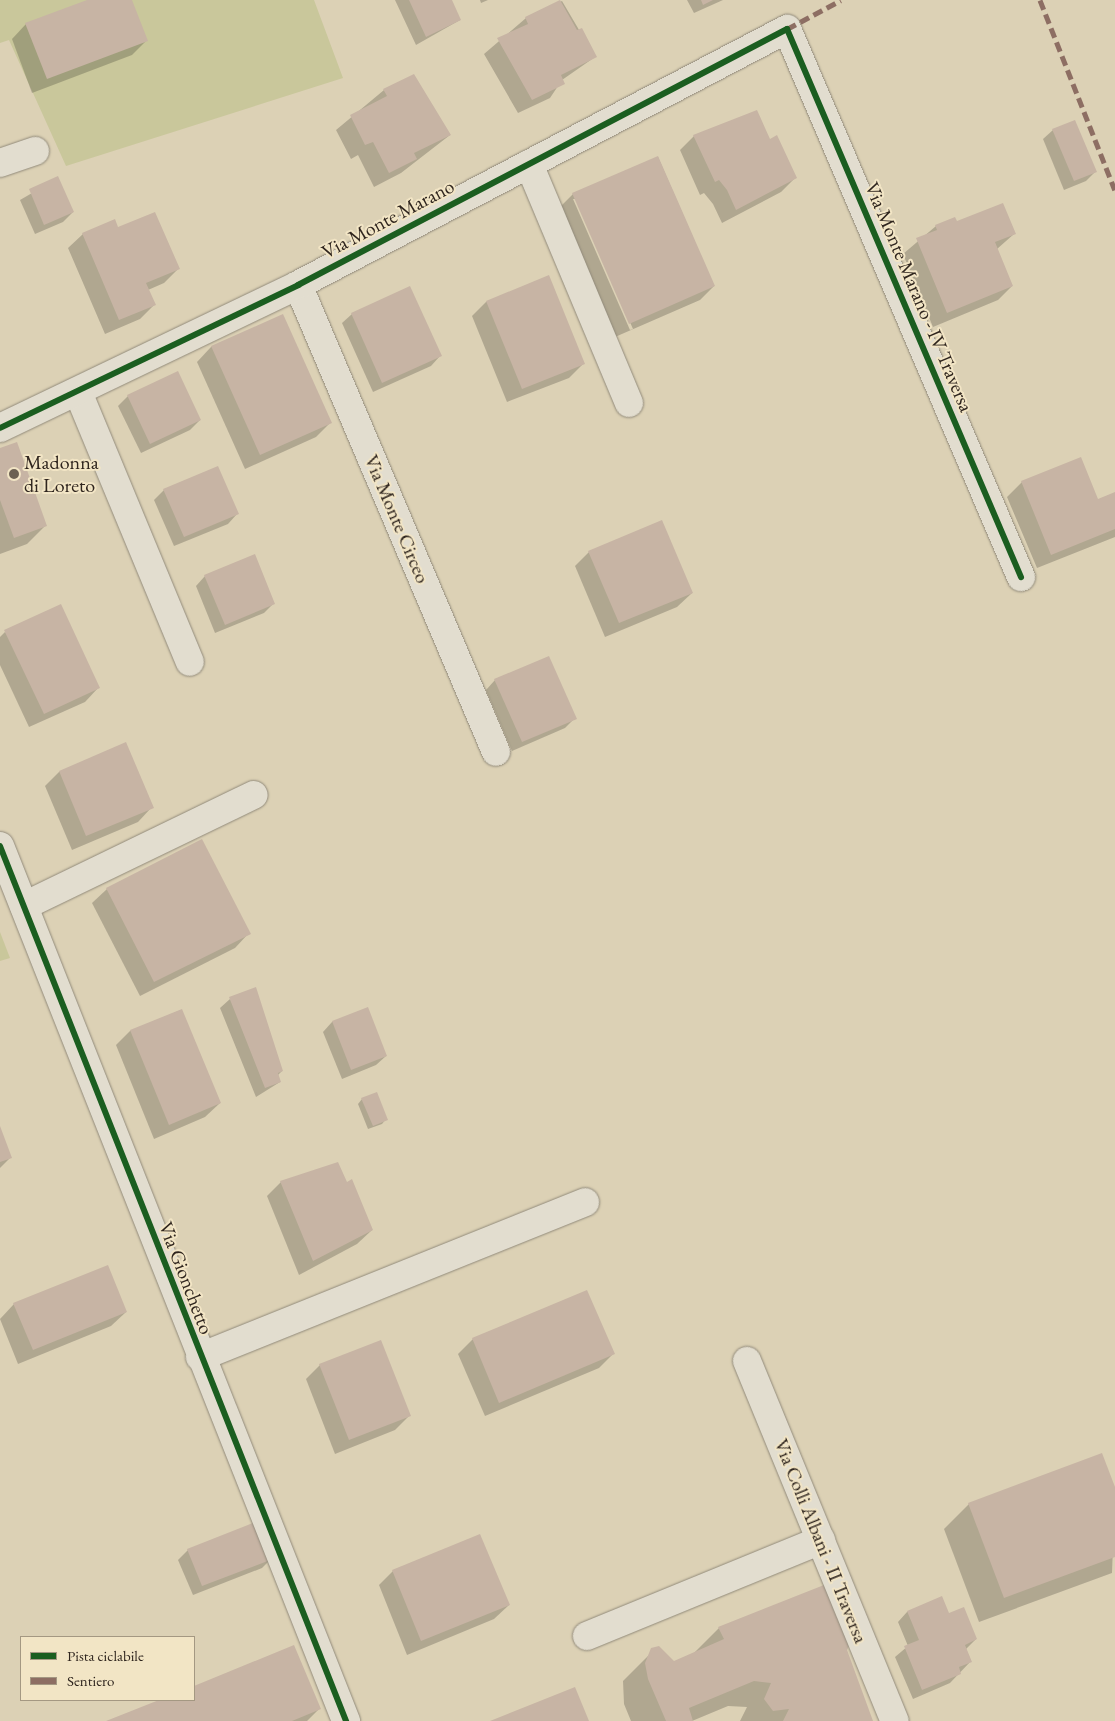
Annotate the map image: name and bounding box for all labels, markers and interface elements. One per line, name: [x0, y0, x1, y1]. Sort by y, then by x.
street label: Via Monte Marano: [318, 174, 458, 264]
street label: Via Monte Marano - IV Traversa: [860, 178, 978, 416]
place label: Madonna di Loreto: [24, 450, 99, 497]
street label: Via Monte Circeo: [359, 451, 435, 587]
marker: Madonna di Loreto: [8, 468, 20, 480]
street label: Via Gionchetto: [154, 1218, 218, 1338]
street label: Via Colli Albani - II Traversa: [769, 1435, 873, 1647]
legend: [20, 1636, 195, 1701]
text: Pista ciclabile: [67, 1646, 144, 1665]
text: Sentiero: [67, 1671, 114, 1690]

